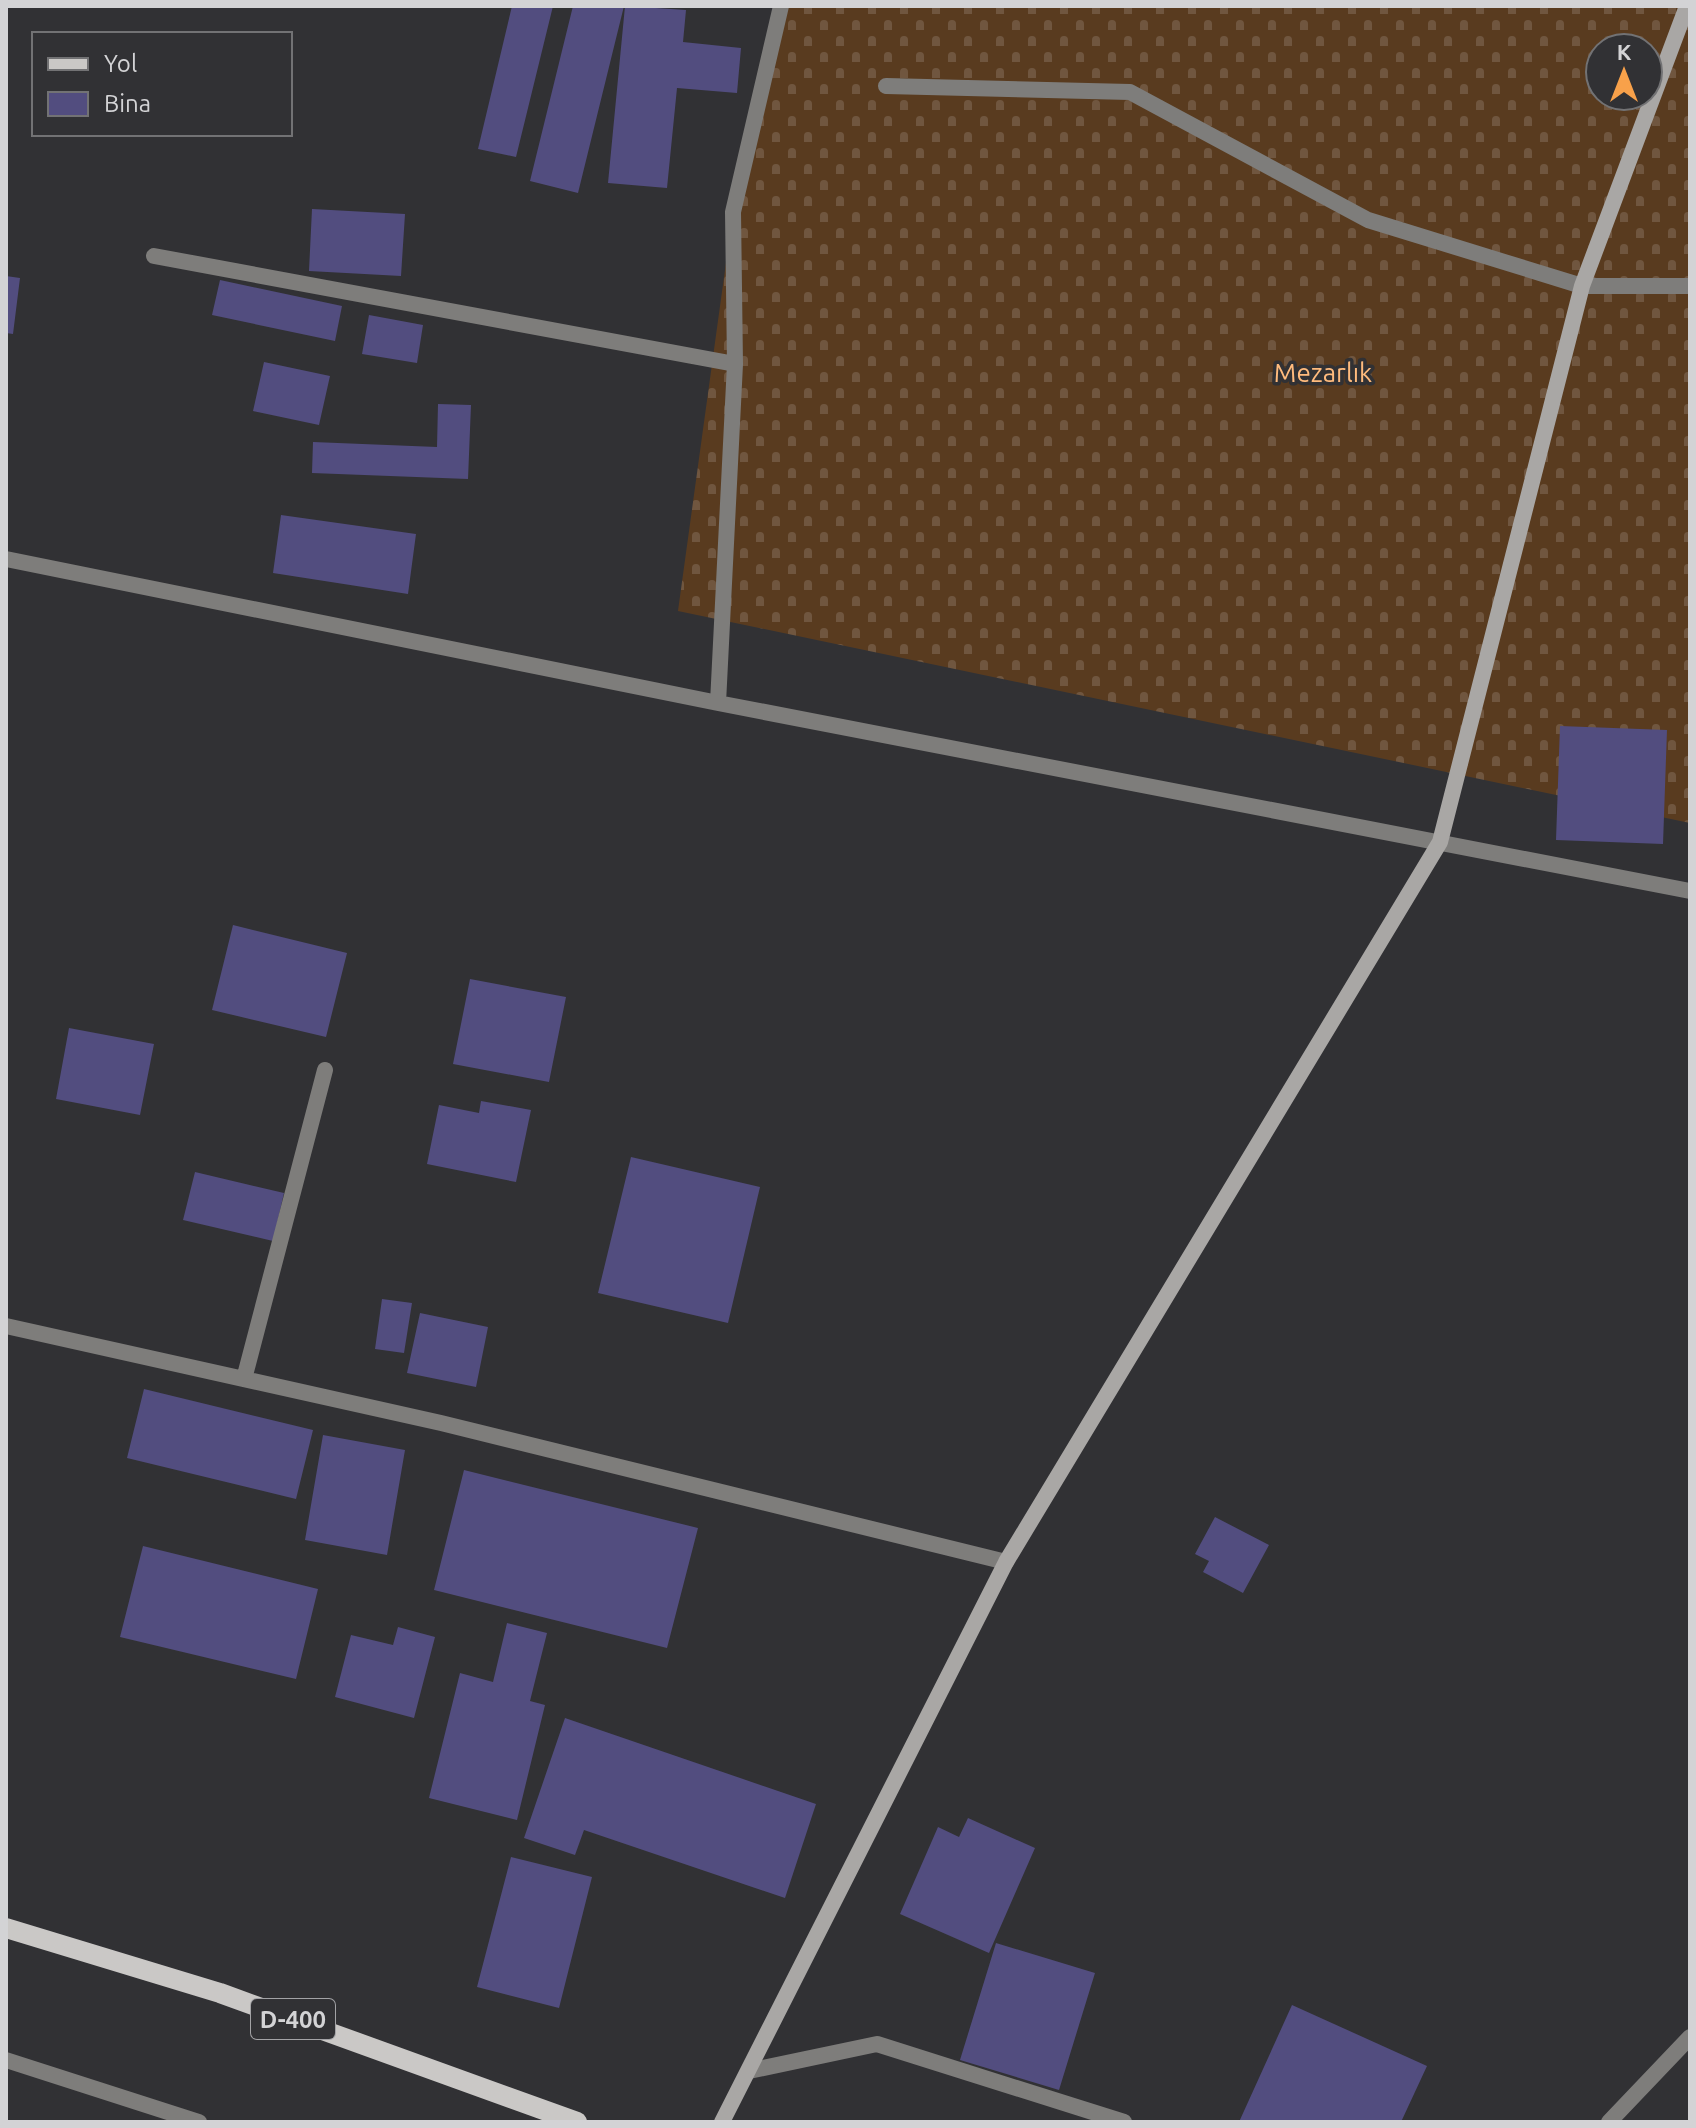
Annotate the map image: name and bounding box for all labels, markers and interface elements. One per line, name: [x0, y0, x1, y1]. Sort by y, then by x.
legend: [32, 32, 292, 136]
north arrow: [1584, 32, 1664, 112]
text: K: [1617, 39, 1632, 64]
text: Yol: [104, 50, 137, 77]
text: Bina: [104, 90, 151, 117]
park label: Mezarlık: [1274, 358, 1372, 387]
road number: D-400: [251, 1999, 335, 2039]

